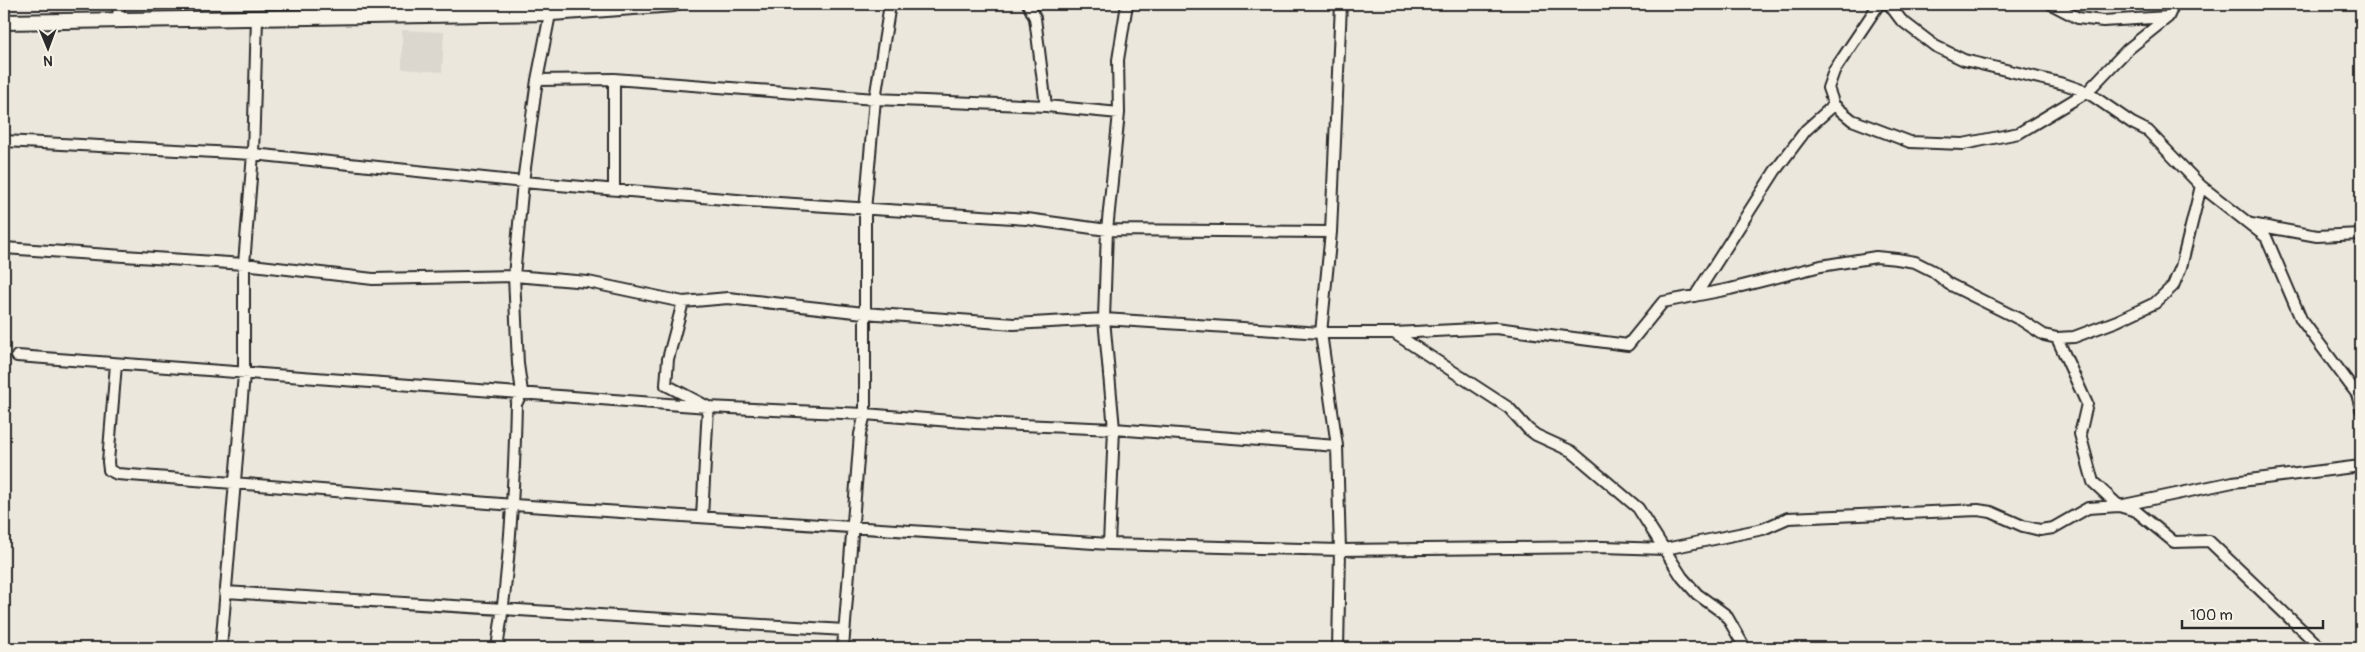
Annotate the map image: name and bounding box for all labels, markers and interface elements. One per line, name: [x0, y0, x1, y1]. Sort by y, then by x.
north arrow: [22, 22, 72, 72]
text: N: [43, 52, 53, 69]
scale bar: [2182, 597, 2324, 629]
text: 100 m: [2190, 606, 2233, 625]

